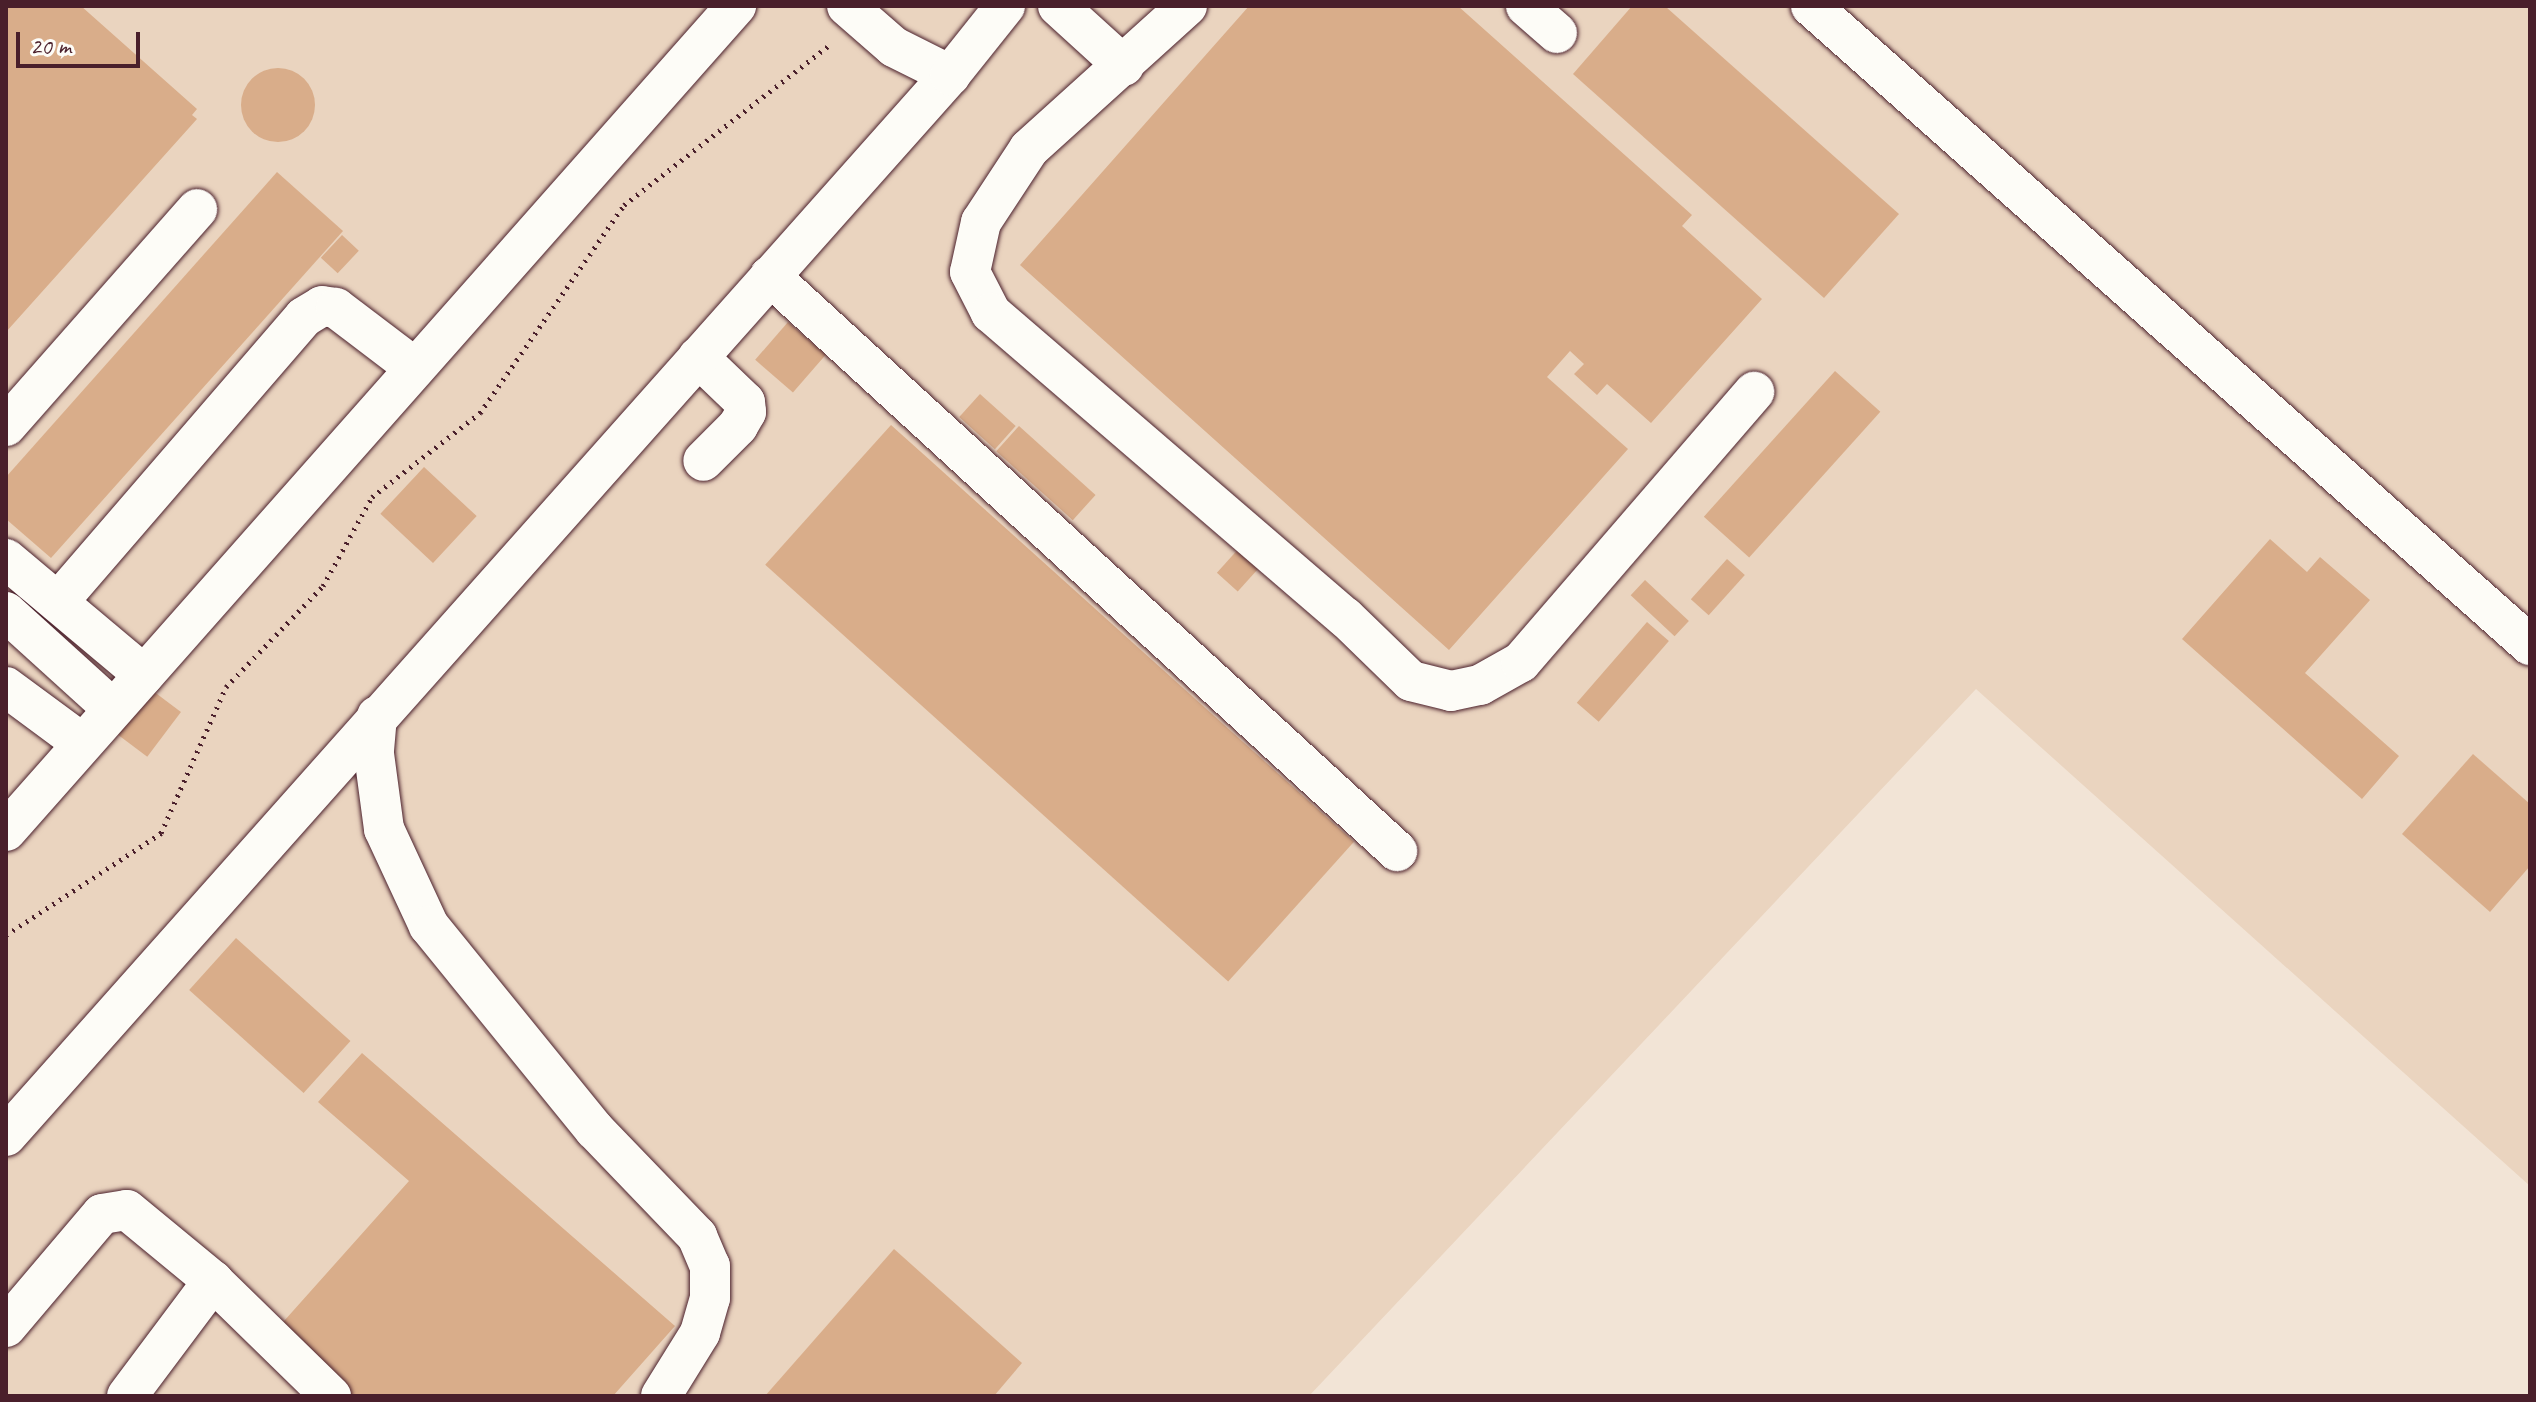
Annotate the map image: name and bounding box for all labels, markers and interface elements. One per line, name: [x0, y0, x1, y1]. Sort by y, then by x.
scale bar: [20, 16, 144, 66]
text: 20 m: [30, 31, 71, 61]

